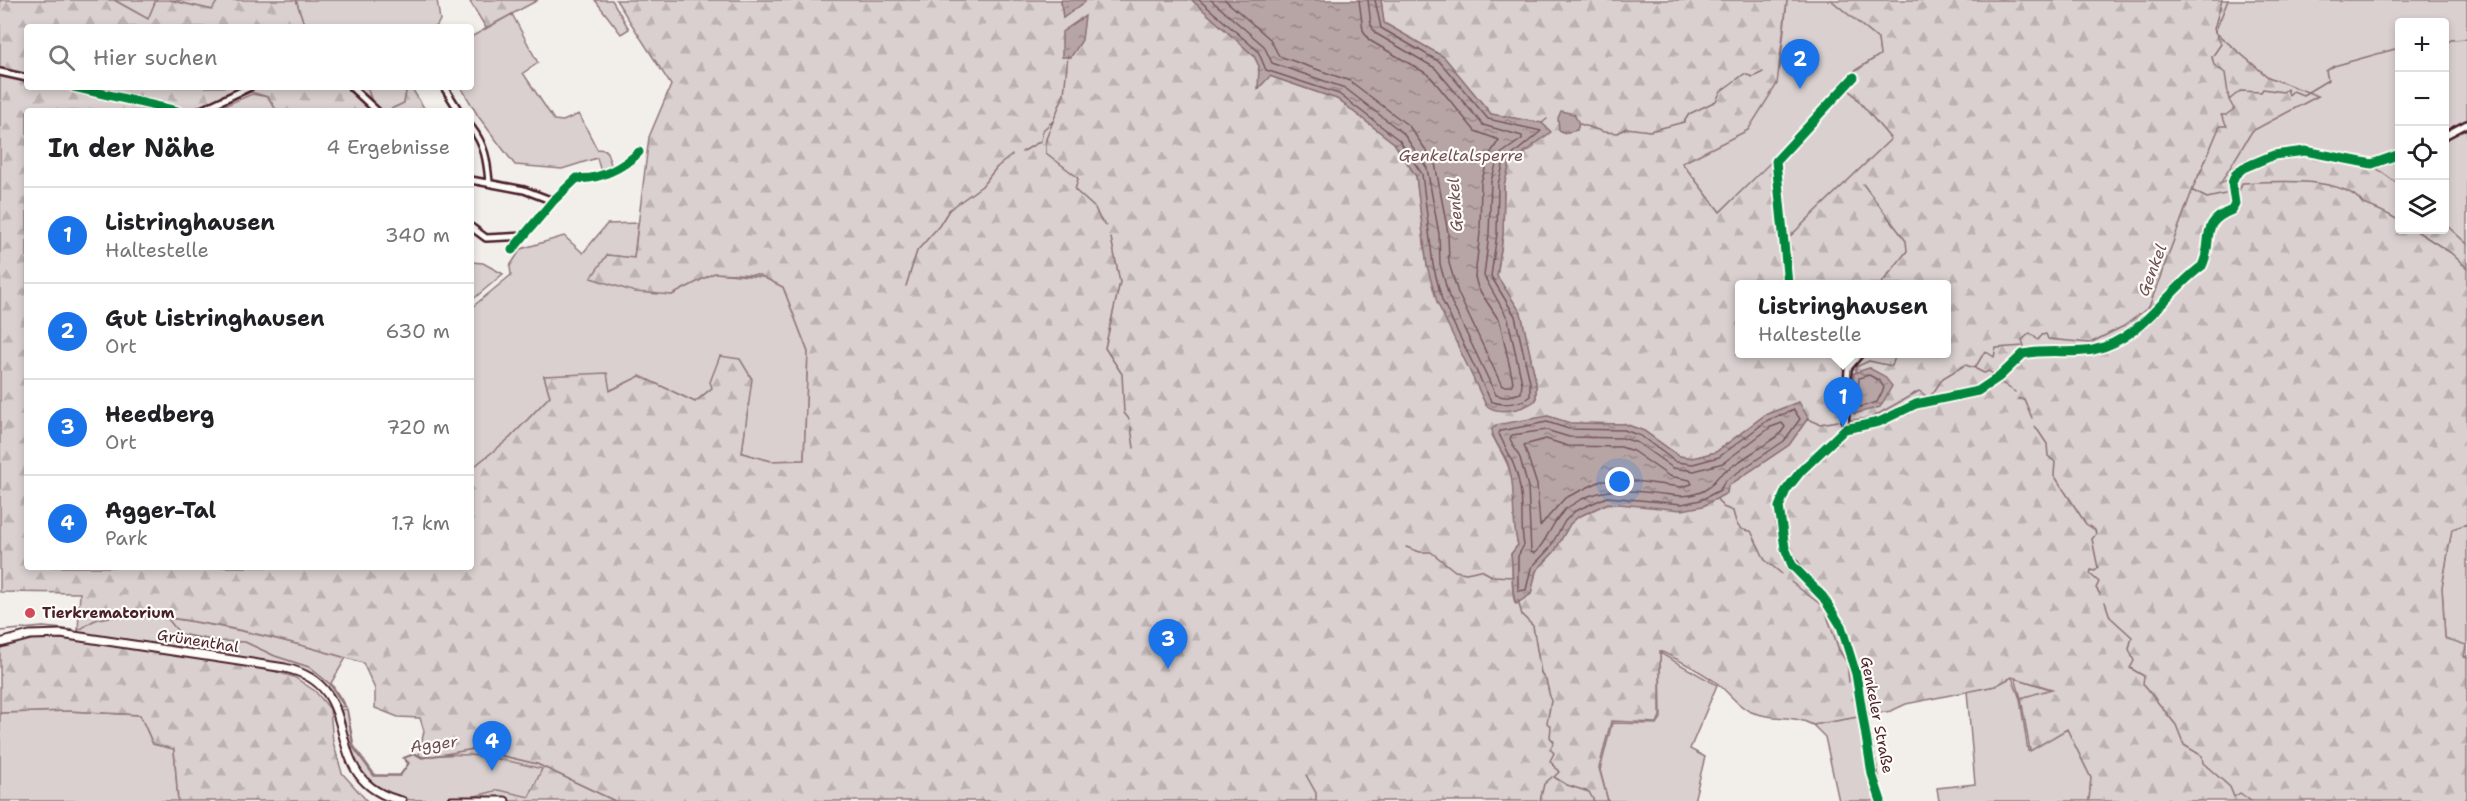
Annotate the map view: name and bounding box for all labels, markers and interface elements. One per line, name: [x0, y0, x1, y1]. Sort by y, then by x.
map controls: [2395, 18, 2449, 234]
button: +: [2395, 18, 2449, 72]
search box: [24, 24, 474, 90]
pin: 2: [1780, 40, 1820, 89]
icon: search: [45, 41, 78, 74]
text: Hier suchen: [93, 43, 218, 72]
button: −: [2395, 72, 2449, 126]
button: locate: [2395, 126, 2449, 180]
text: In der Nähe: [48, 130, 215, 165]
text: 4 Ergebnisse: [326, 134, 450, 160]
water label: Genkeltalsperre: [1399, 145, 1523, 166]
water label: Genkel: [1443, 177, 1467, 233]
button: layers: [2395, 180, 2449, 234]
text: Listringhausen: [105, 208, 275, 237]
text: 1: [63, 222, 72, 248]
text: 340 m: [385, 222, 450, 248]
text: Haltestelle: [105, 237, 209, 263]
water label: Genkel: [2133, 241, 2171, 299]
popup: [1735, 280, 1951, 358]
text: Listringhausen: [1758, 292, 1928, 321]
text: Gut Listringhausen: [105, 304, 325, 333]
text: 2: [61, 318, 75, 344]
text: 630 m: [386, 318, 450, 344]
text: Haltestelle: [1758, 321, 1862, 347]
text: Ort: [105, 333, 137, 359]
pin: 1: [1824, 378, 1862, 427]
text: Heedberg: [105, 400, 214, 429]
text: 3: [61, 414, 75, 440]
text: 720 m: [386, 414, 450, 440]
text: Ort: [105, 429, 137, 455]
your location: [1605, 467, 1634, 496]
text: Agger-Tal: [105, 496, 216, 525]
text: 4: [61, 510, 75, 536]
text: 1.7 km: [391, 510, 450, 536]
text: Park: [105, 525, 148, 551]
place label: Tierkrematorium: [42, 603, 175, 623]
marker: Tierkrematorium: [23, 606, 37, 620]
pin: 3: [1148, 620, 1188, 669]
street label: Grünenthal: [156, 625, 241, 657]
street label: Genkeler Straße: [1856, 655, 1898, 775]
pin: 4: [472, 722, 512, 771]
water label: Agger: [409, 731, 459, 757]

